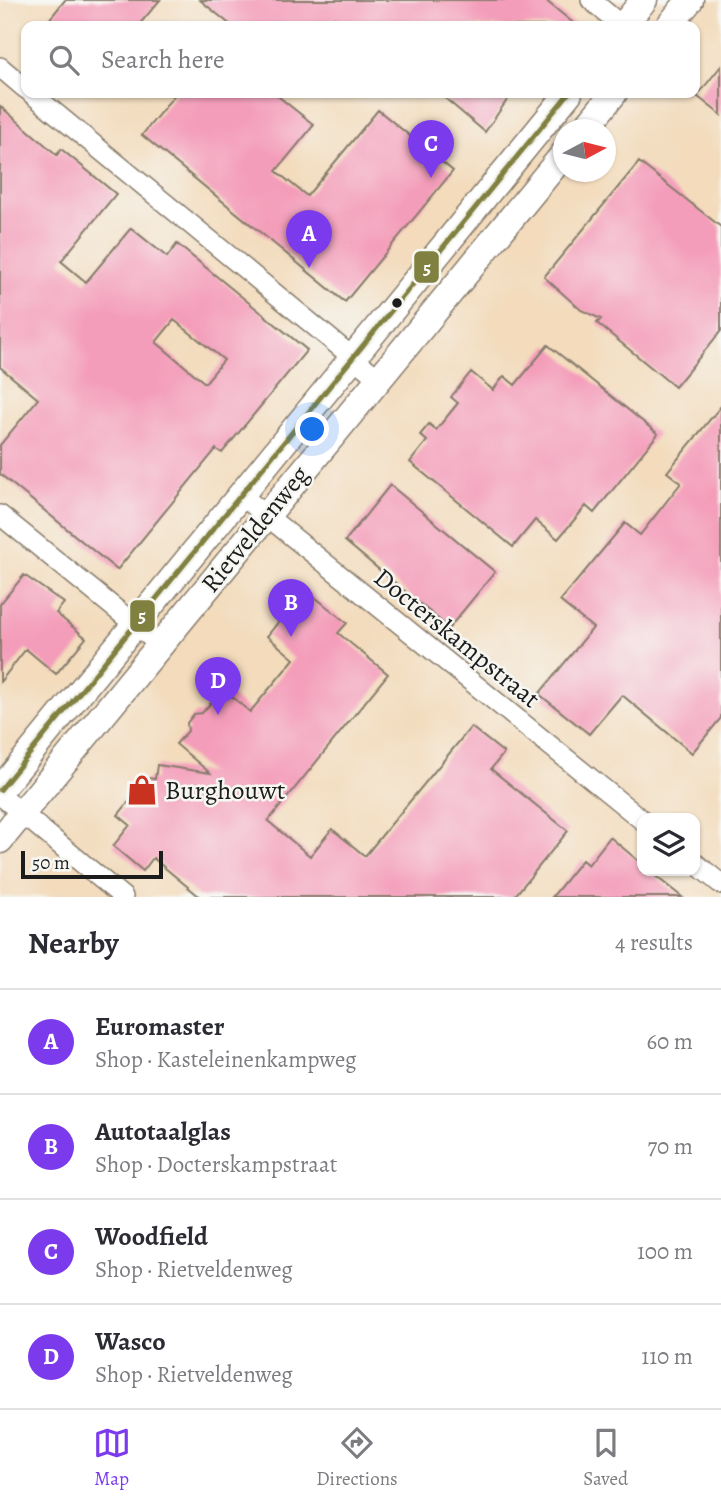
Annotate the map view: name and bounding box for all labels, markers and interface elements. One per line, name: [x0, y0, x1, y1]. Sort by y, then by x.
search box: [21, 21, 700, 98]
icon: search: [45, 41, 83, 79]
text: Search here: [101, 42, 225, 77]
north arrow: [553, 119, 616, 182]
pin: C: [408, 120, 454, 178]
pin: A: [286, 210, 332, 268]
line badge: 5: [413, 250, 440, 284]
text: 5: [423, 255, 431, 281]
unlabelled marker: [390, 296, 404, 310]
your location: [295, 412, 329, 446]
street label: Rietveldenweg: [193, 458, 317, 600]
street label: Docterskampstraat: [367, 560, 548, 716]
pin: B: [268, 579, 314, 637]
line badge: 5: [129, 599, 156, 633]
text: 5: [138, 603, 146, 629]
pin: D: [195, 657, 241, 715]
shop icon: Burghouwt: [125, 773, 159, 807]
place label: Burghouwt: [165, 773, 286, 808]
map controls: [637, 813, 700, 876]
button: layers: [637, 813, 700, 876]
scale bar: [21, 848, 163, 880]
text: 50 m: [32, 850, 70, 876]
text: Nearby: [28, 923, 119, 963]
text: 4 results: [615, 927, 693, 958]
text: Euromaster: [95, 1009, 224, 1044]
text: A: [44, 1026, 58, 1057]
text: 60 m: [646, 1026, 693, 1057]
text: Shop · Kasteleinenkampweg: [95, 1044, 357, 1075]
text: Autotaalglas: [95, 1114, 231, 1149]
text: B: [44, 1131, 58, 1162]
text: 70 m: [647, 1131, 693, 1162]
text: Shop · Docterskampstraat: [95, 1149, 337, 1180]
text: Woodfield: [95, 1219, 208, 1254]
text: C: [44, 1236, 58, 1267]
text: 100 m: [637, 1236, 693, 1267]
text: Shop · Rietveldenweg: [95, 1254, 293, 1285]
text: Wasco: [95, 1324, 166, 1359]
text: D: [43, 1341, 59, 1372]
text: 110 m: [641, 1341, 693, 1372]
text: Shop · Rietveldenweg: [95, 1359, 293, 1390]
tab: Map: [93, 1424, 131, 1492]
tab: Directions: [316, 1424, 398, 1492]
tab: Saved: [583, 1424, 628, 1492]

